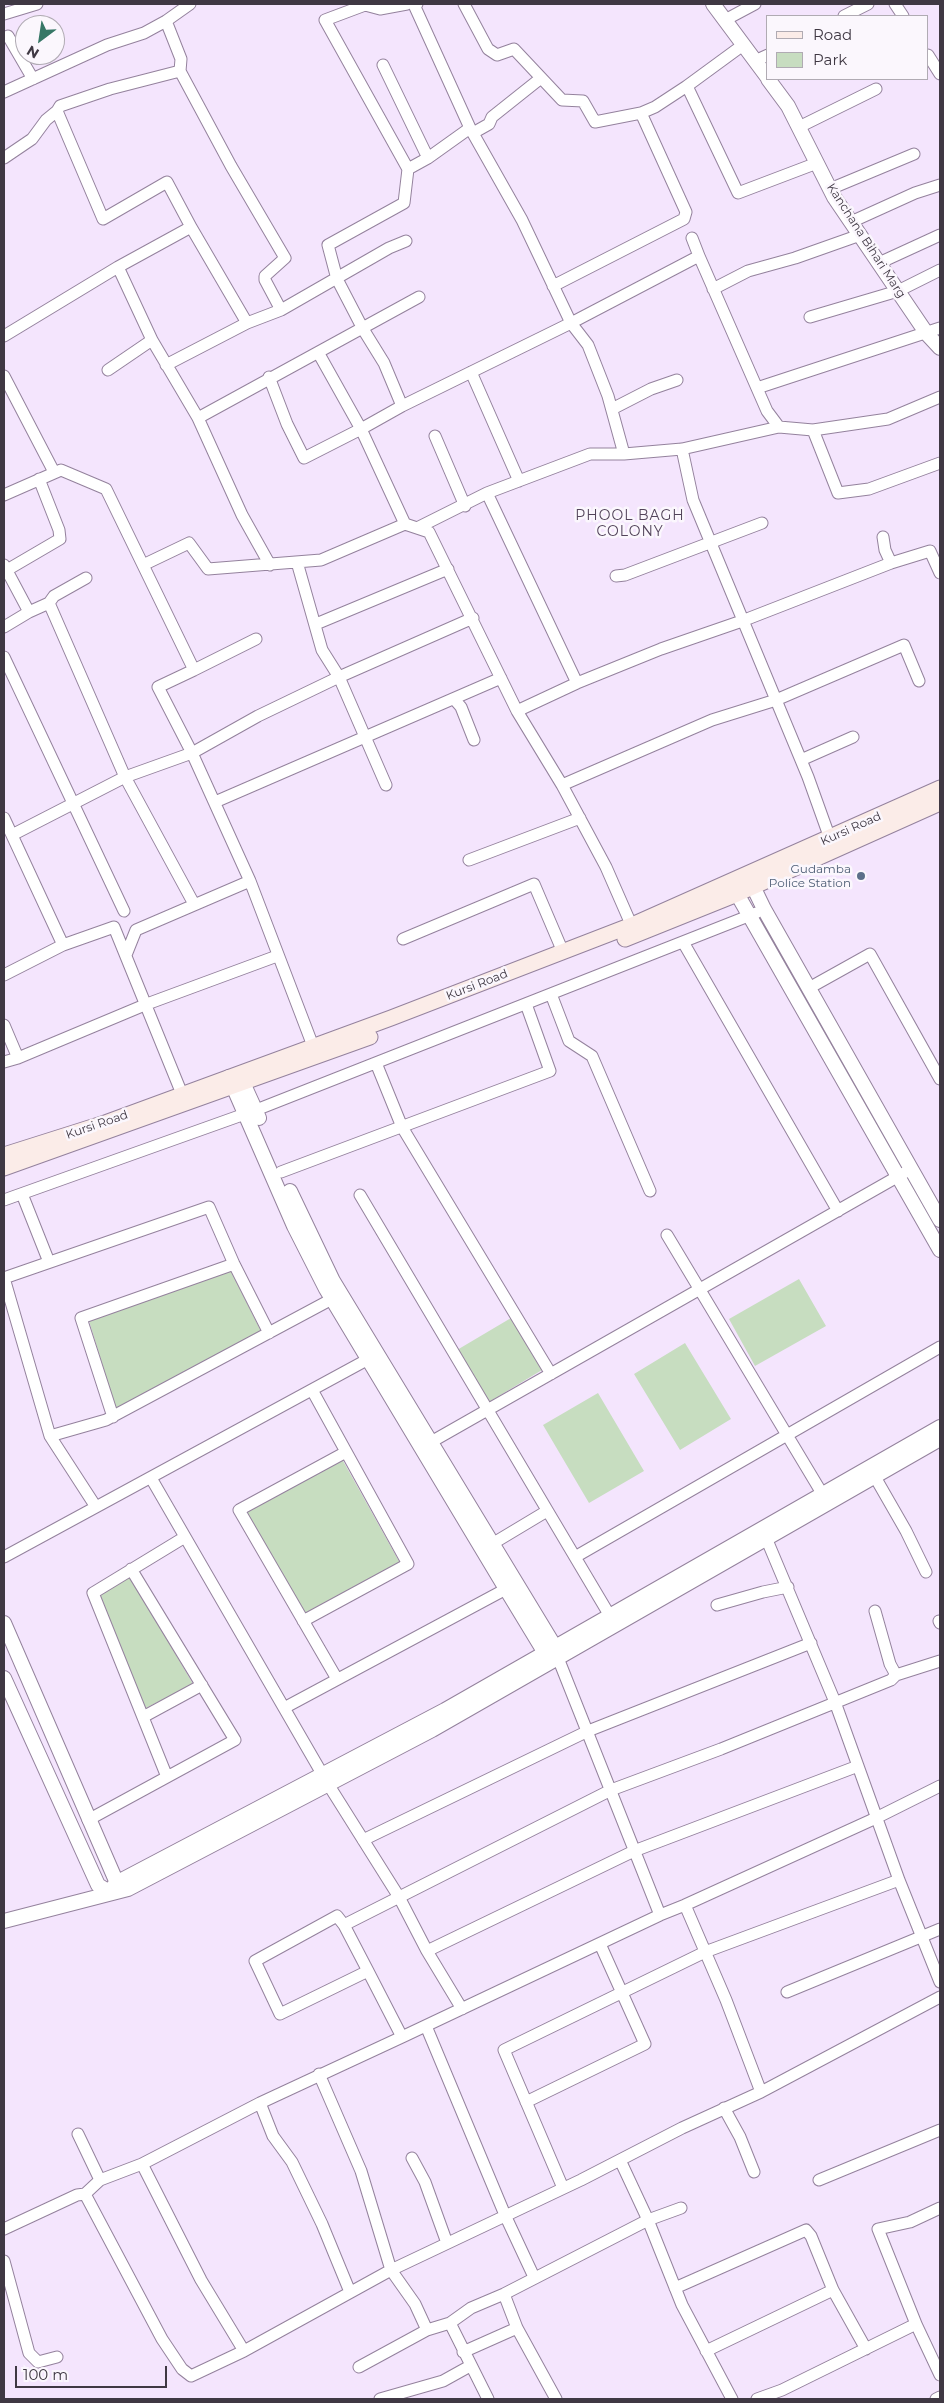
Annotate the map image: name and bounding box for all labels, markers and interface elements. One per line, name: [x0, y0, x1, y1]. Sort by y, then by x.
north arrow: [15, 15, 65, 65]
legend: [766, 15, 929, 80]
text: Road: [813, 25, 852, 44]
text: N: [23, 41, 42, 63]
text: Park: [813, 50, 847, 69]
street label: Kanchana Bihari Marg: [824, 181, 908, 301]
district label: PHOOL BAGH COLONY: [574, 508, 686, 540]
street label: Kursi Road: [818, 809, 884, 849]
place label: Gudamba Police Station: [769, 862, 851, 890]
marker: Gudamba Police Station: [855, 870, 867, 882]
street label: Kursi Road: [444, 967, 510, 1003]
street label: Kursi Road: [64, 1108, 130, 1142]
scale bar: [18, 2356, 170, 2388]
text: 100 m: [23, 2365, 68, 2384]

